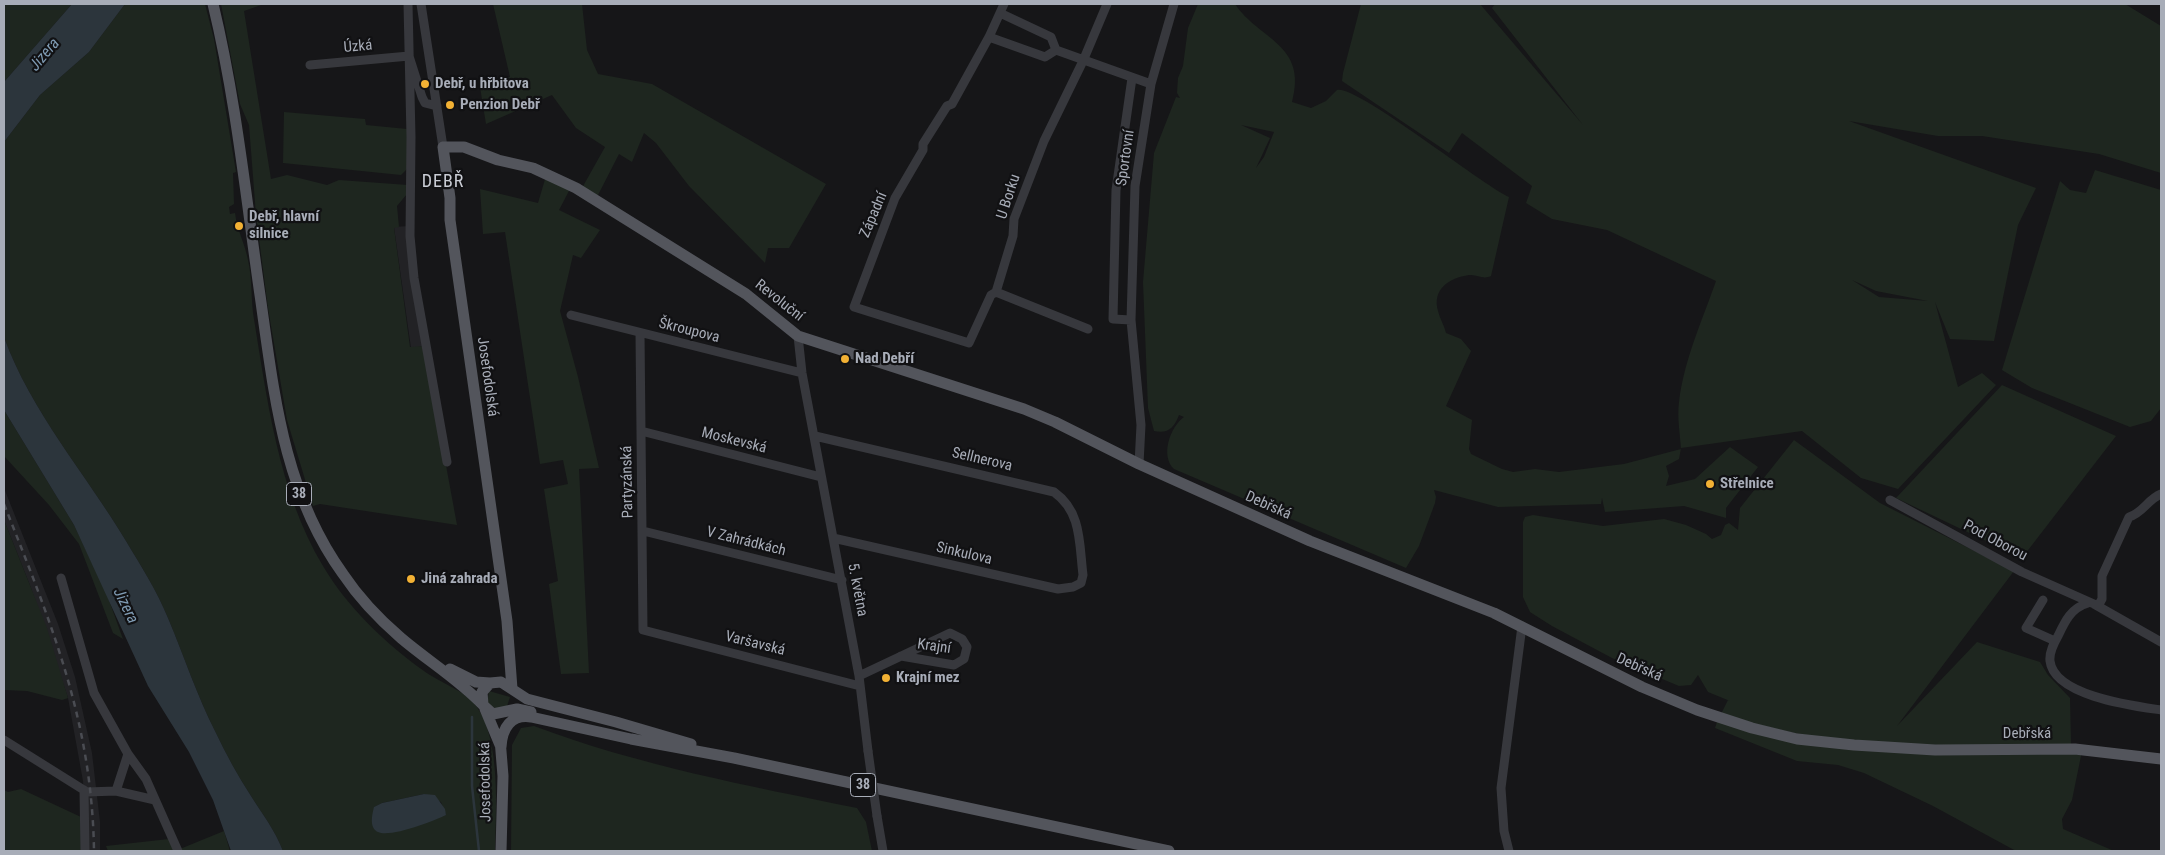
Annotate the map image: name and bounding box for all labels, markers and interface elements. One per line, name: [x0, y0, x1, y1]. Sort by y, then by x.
water label: Jizera: [26, 35, 64, 75]
street label: Úzká: [343, 37, 373, 57]
place label: Debř, u hřbitova: [435, 75, 529, 93]
marker: Debř, u hřbitova: [419, 78, 431, 90]
place label: Penzion Debř: [460, 96, 540, 114]
marker: Penzion Debř: [444, 99, 456, 111]
street label: Sportovní: [1113, 129, 1139, 187]
district label: DEBŘ: [421, 171, 465, 193]
street label: U Borku: [993, 172, 1025, 222]
street label: Západní: [856, 189, 892, 241]
place label: Debř, hlavní silnice: [249, 208, 319, 243]
marker: Debř, hlavní silnice: [233, 220, 245, 232]
street label: Revoluční: [751, 276, 807, 326]
street label: Škroupova: [657, 315, 721, 347]
street label: Josefodolská: [473, 336, 501, 418]
place label: Nad Debří: [855, 350, 914, 368]
marker: Nad Debří: [839, 353, 851, 365]
street label: Moskevská: [700, 424, 768, 458]
street label: Sellnerova: [950, 444, 1014, 476]
street label: Partyzánská: [618, 445, 638, 519]
place label: Střelnice: [1720, 475, 1774, 493]
marker: Střelnice: [1704, 478, 1716, 490]
road number: 38: [286, 482, 312, 506]
street label: Debřská: [1242, 488, 1294, 524]
street label: Pod Oborou: [1960, 517, 2030, 565]
street label: V Zahrádkách: [704, 523, 788, 561]
street label: Sinkulova: [934, 539, 994, 569]
street label: 5. května: [843, 562, 871, 618]
place label: Jiná zahrada: [421, 570, 498, 588]
marker: Jiná zahrada: [405, 573, 417, 585]
water label: Jizera: [108, 585, 142, 627]
street label: Varšavská: [723, 628, 787, 660]
street label: Krajní: [916, 636, 952, 658]
street label: Debřská: [1613, 650, 1665, 686]
place label: Krajní mez: [896, 669, 960, 687]
marker: Krajní mez: [880, 672, 892, 684]
street label: Debřská: [2003, 725, 2051, 743]
street label: Josefodolská: [476, 742, 496, 822]
road number: 38: [850, 774, 876, 796]

